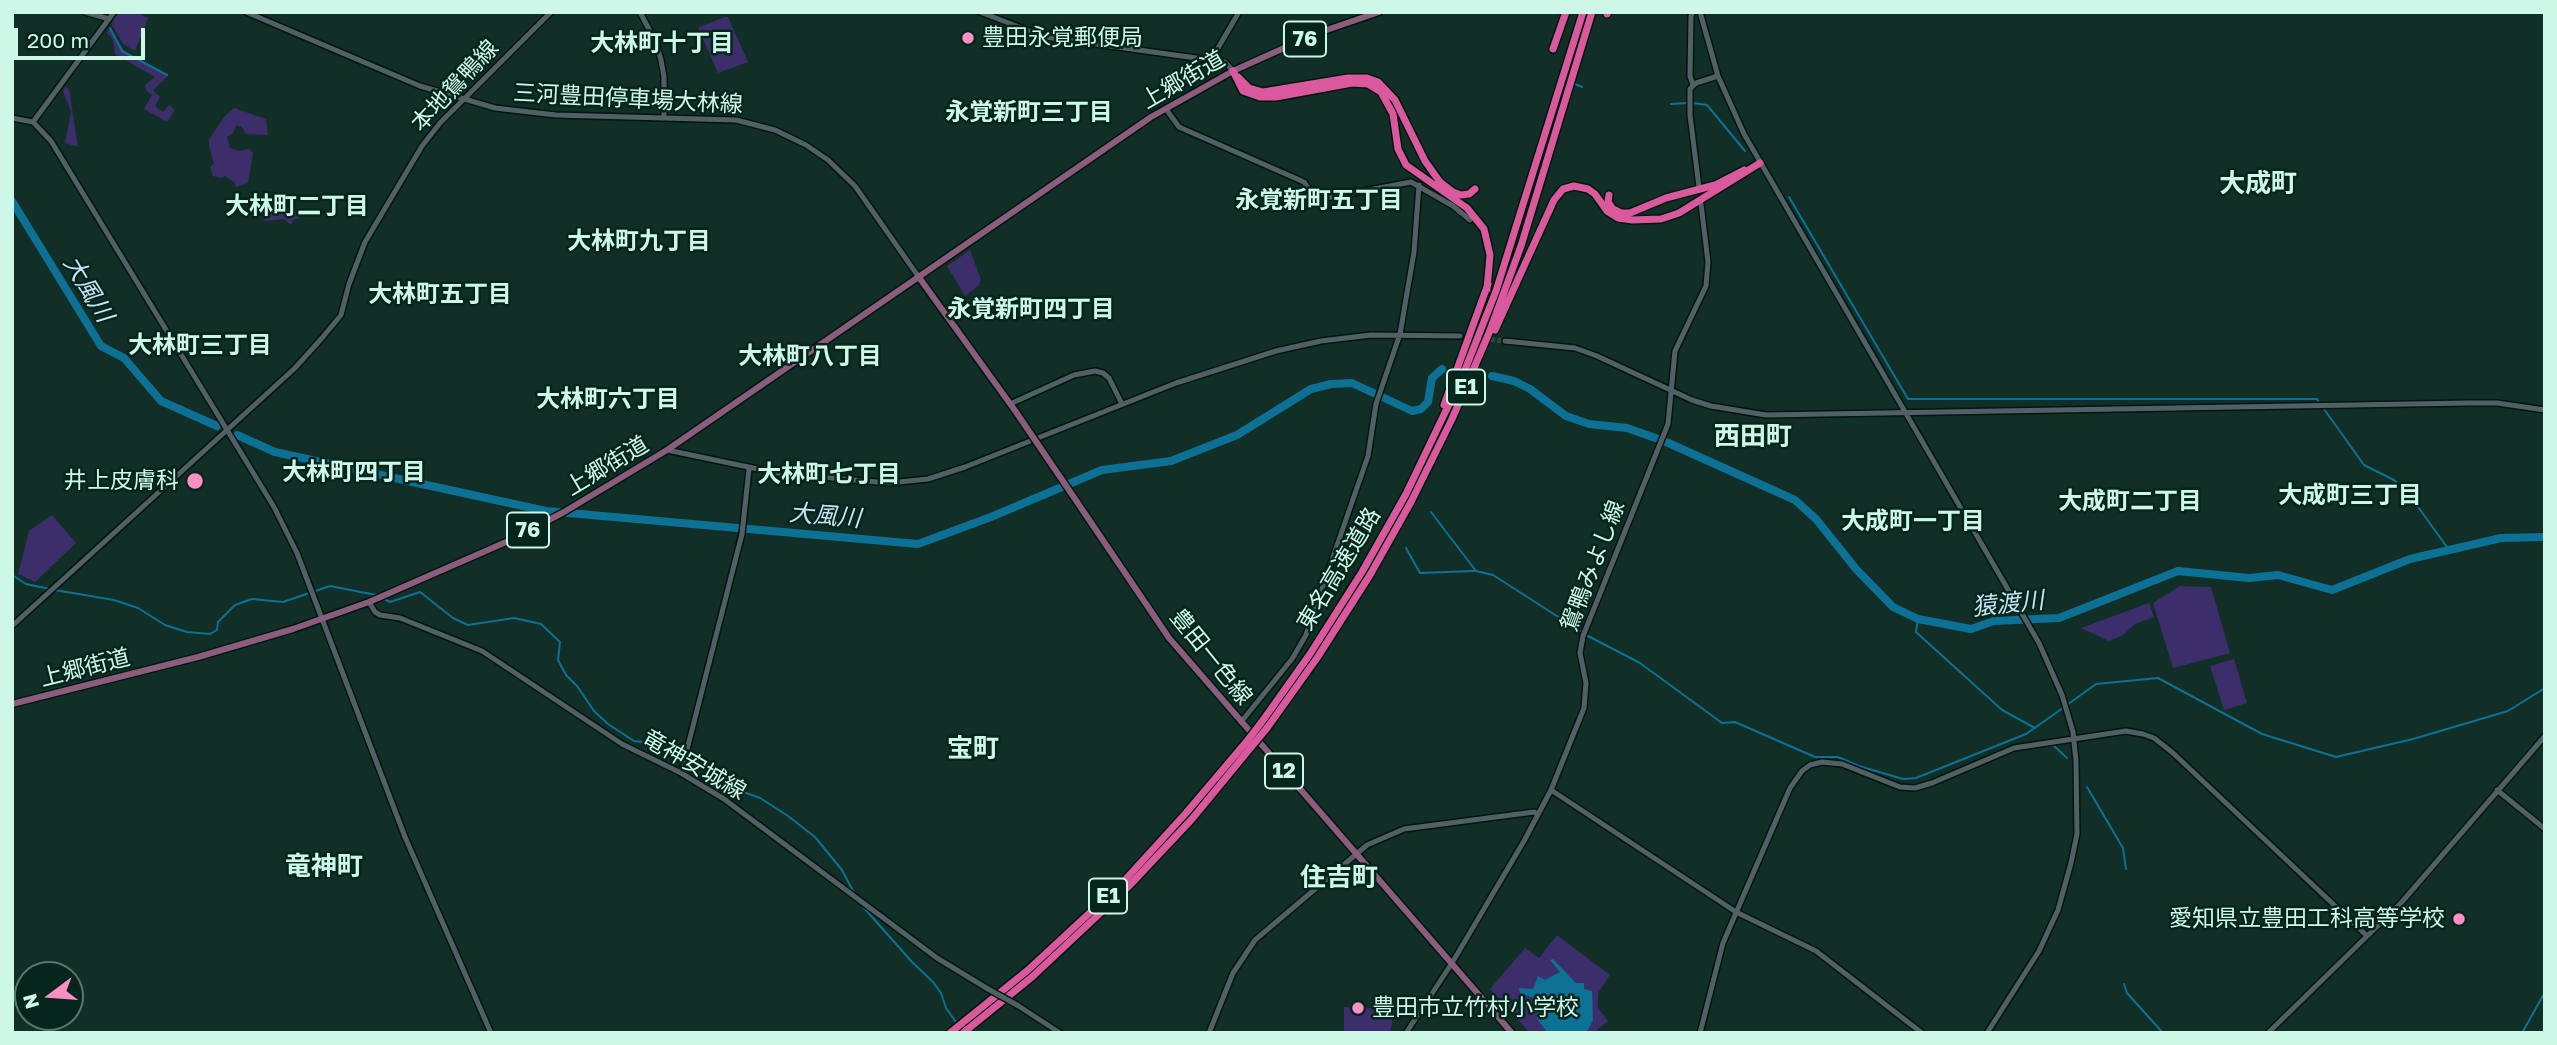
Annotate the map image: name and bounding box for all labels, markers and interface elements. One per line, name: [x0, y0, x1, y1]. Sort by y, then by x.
scale bar: [18, 14, 149, 58]
road number: 76: [1284, 22, 1326, 56]
place label: 豊田永覚郵便局: [982, 24, 1143, 52]
text: 200 m: [27, 27, 89, 53]
district label: 大林町十丁目: [590, 29, 734, 57]
marker: 豊田永覚郵便局: [960, 30, 976, 46]
street label: 本地鴛鴨線: [406, 35, 504, 137]
street label: 上郷街道: [1136, 45, 1230, 115]
street label: 三河豊田停車場大林線: [512, 79, 744, 119]
district label: 永覚新町三丁目: [945, 98, 1113, 126]
district label: 大成町: [2219, 168, 2297, 200]
district label: 永覚新町五丁目: [1235, 186, 1403, 214]
district label: 大林町二丁目: [225, 192, 369, 220]
district label: 大林町九丁目: [567, 227, 711, 255]
water label: 大風川: [57, 251, 119, 327]
district label: 大林町五丁目: [368, 280, 512, 308]
district label: 永覚新町四丁目: [947, 295, 1115, 323]
district label: 大林町三丁目: [128, 331, 272, 359]
district label: 大林町八丁目: [738, 342, 882, 370]
road number: E1: [1447, 370, 1485, 404]
district label: 大林町六丁目: [536, 385, 680, 413]
district label: 西田町: [1714, 421, 1792, 453]
street label: 上郷街道: [560, 430, 654, 502]
district label: 大林町四丁目: [282, 458, 426, 486]
district label: 大林町七丁目: [757, 460, 901, 488]
place label: 井上皮膚科: [64, 467, 179, 495]
marker: 井上皮膚科: [185, 471, 205, 491]
district label: 大成町三丁目: [2278, 481, 2422, 509]
district label: 大成町二丁目: [2058, 487, 2202, 515]
street label: 鴛鴨みよし線: [1555, 497, 1631, 635]
water label: 大風川: [788, 499, 862, 533]
street label: 東名高速道路: [1292, 503, 1386, 635]
district label: 大成町一丁目: [1841, 507, 1985, 535]
road number: 76: [507, 512, 549, 548]
water label: 猿渡川: [1971, 586, 2045, 622]
street label: 豊田一色線: [1164, 604, 1258, 710]
street label: 上郷街道: [37, 643, 133, 693]
street label: 竜神安城線: [637, 724, 751, 806]
district label: 宝町: [947, 733, 999, 765]
road number: 12: [1265, 754, 1303, 788]
district label: 竜神町: [285, 851, 363, 883]
district label: 住吉町: [1300, 862, 1378, 894]
road number: E1: [1089, 878, 1127, 914]
place label: 愛知県立豊田工科高等学校: [2169, 905, 2445, 933]
marker: 愛知県立豊田工科高等学校: [2451, 911, 2467, 927]
north arrow: [14, 961, 84, 1031]
text: N: [17, 991, 43, 1011]
place label: 豊田市立竹村小学校: [1372, 994, 1579, 1022]
marker: 豊田市立竹村小学校: [1350, 1000, 1366, 1016]

